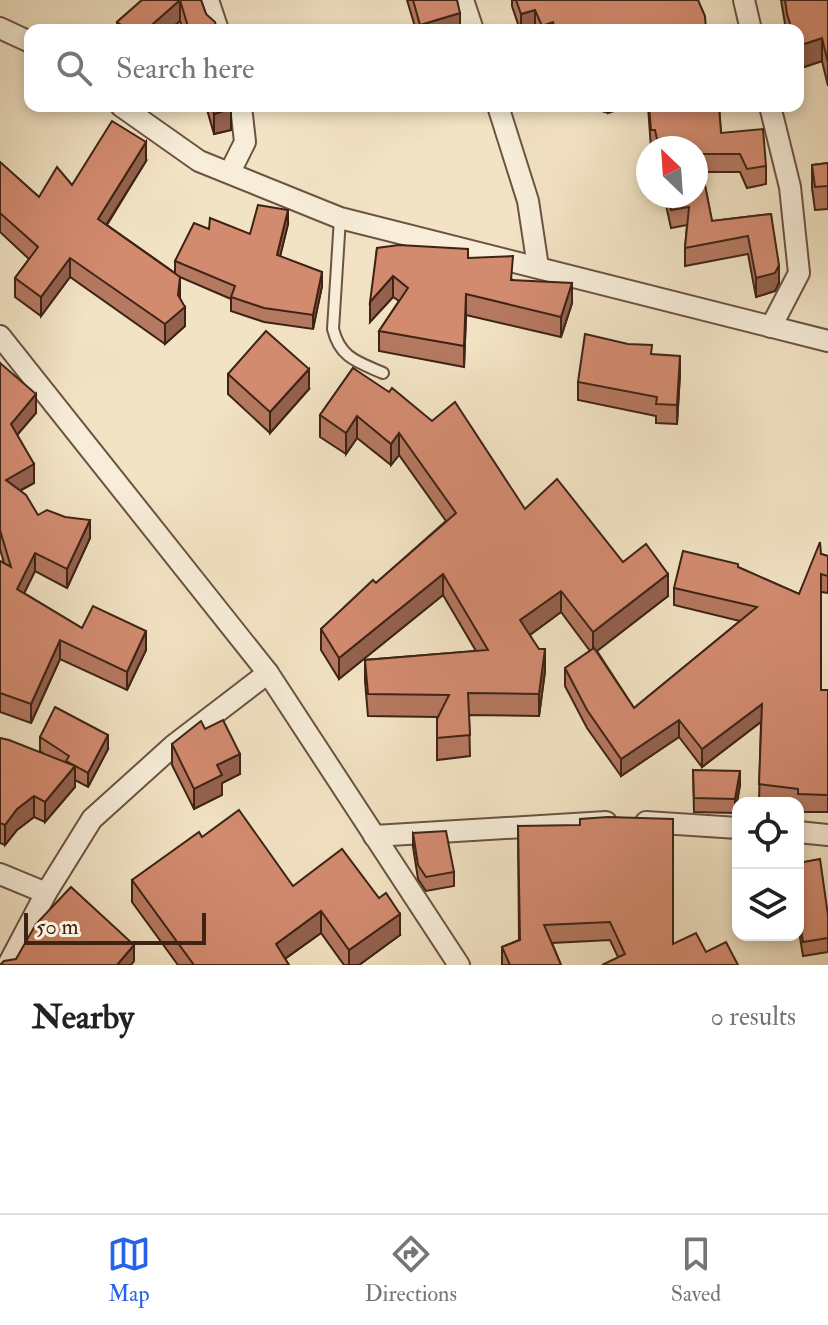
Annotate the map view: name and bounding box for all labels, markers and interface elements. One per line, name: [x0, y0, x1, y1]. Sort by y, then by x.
search box: [24, 24, 804, 112]
icon: search: [52, 46, 96, 90]
text: Search here: [116, 50, 255, 87]
north arrow: [636, 136, 708, 208]
map controls: [732, 797, 804, 941]
button: locate: [732, 797, 804, 869]
button: layers: [732, 869, 804, 941]
scale bar: [24, 909, 206, 945]
text: 50 m: [36, 913, 78, 941]
text: Nearby: [32, 996, 134, 1039]
text: 0 results: [711, 1001, 796, 1033]
tab: Map: [107, 1232, 151, 1308]
tab: Directions: [365, 1232, 457, 1308]
tab: Saved: [671, 1232, 721, 1308]

